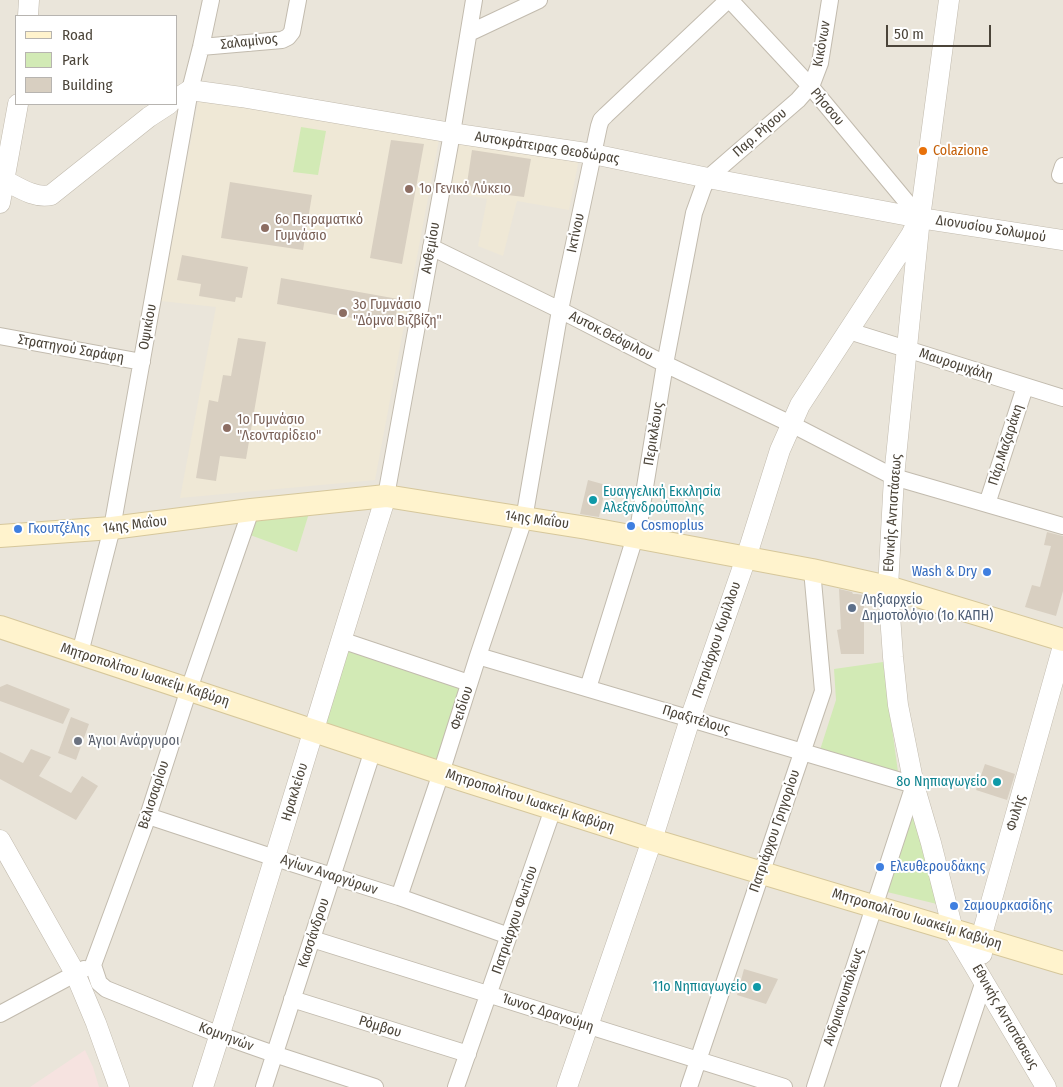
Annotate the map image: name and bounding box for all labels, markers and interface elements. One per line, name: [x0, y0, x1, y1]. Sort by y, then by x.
legend: [15, 15, 178, 105]
scale bar: [888, 15, 993, 47]
street label: Κικόνων: [810, 20, 834, 68]
text: 50 m: [894, 25, 924, 43]
text: Road: [62, 26, 93, 44]
street label: Σαλαμίνος: [220, 31, 278, 53]
text: Park: [62, 51, 89, 69]
text: Building: [62, 76, 113, 94]
street label: Ρήσσου: [806, 85, 848, 129]
street label: Παρ. Ρήσου: [730, 105, 790, 161]
street label: Αυτοκράτειρας Θεοδώρας: [473, 128, 621, 168]
place label: Colazione: [933, 143, 988, 159]
marker: Colazione: [917, 145, 929, 157]
place label: 1o Γενικό Λύκειο: [419, 181, 511, 197]
marker: 1o Γενικό Λύκειο: [403, 183, 415, 195]
place label: 6ο Πειραματικό Γυμνάσιο: [275, 212, 363, 244]
street label: Ικτίνου: [564, 212, 588, 254]
street label: Διονυσίου Σολωμού: [935, 212, 1047, 246]
street label: Ανθεμίου: [418, 221, 444, 275]
marker: 6ο Πειραματικό Γυμνάσιο: [259, 222, 271, 234]
place label: 3ο Γυμνάσιο "Δόμνα Βιζβίζη": [353, 297, 442, 330]
street label: Οψικίου: [136, 303, 160, 351]
marker: 3ο Γυμνάσιο "Δόμνα Βιζβίζη": [337, 307, 349, 319]
street label: Αυτοκ.Θεόφιλου: [566, 308, 656, 364]
street label: Στρατηγού Σαράφη: [17, 331, 125, 367]
street label: Μαυρομιχάλη: [917, 345, 995, 385]
street label: Περικλέους: [641, 401, 667, 467]
street label: Πάρ.Μαζαράκη: [985, 402, 1027, 488]
place label: 1ο Γυμνάσιο "Λεονταρίδειο": [237, 412, 321, 444]
marker: 1ο Γυμνάσιο "Λεονταρίδειο": [221, 422, 233, 434]
street label: Εθνικής Αντιστάσεως: [880, 453, 906, 573]
place label: Ευαγγελική Εκκλησία Αλεξανδρούπολης: [603, 484, 721, 516]
marker: Ευαγγελική Εκκλησία Αλεξανδρούπολης: [587, 494, 599, 506]
street label: 14ης Μαΐου: [504, 507, 570, 533]
street label: 14ης Μαΐου: [102, 513, 168, 537]
place label: Cosmoplus: [641, 518, 704, 534]
marker: Cosmoplus: [625, 520, 637, 532]
place label: Γκουτζέλης: [28, 521, 90, 537]
marker: Γκουτζέλης: [12, 523, 24, 535]
place label: Wash & Dry: [912, 564, 977, 580]
marker: Wash & Dry: [981, 566, 993, 578]
street label: Πατριάρχου Κυρίλλου: [689, 579, 745, 701]
place label: Ληξιαρχείο Δημοτολόγιο (1ο ΚΑΠΗ): [862, 592, 993, 624]
marker: Ληξιαρχείο Δημοτολόγιο (1ο ΚΑΠΗ): [846, 602, 858, 614]
street label: Μητροπολίτου Ιωακείμ Καβύρη: [58, 640, 232, 710]
street label: Φειδίου: [447, 684, 477, 732]
street label: Πραξιτέλους: [660, 702, 732, 738]
place label: Άγιοι Ανάργυροι: [88, 733, 179, 749]
marker: Άγιοι Ανάργυροι: [72, 735, 84, 747]
street label: Βελισσαρίου: [135, 759, 173, 831]
street label: Ηρακλείου: [278, 761, 312, 823]
street label: Μητροπολίτου Ιωακείμ Καβύρη: [443, 766, 617, 836]
street label: Πατριάρχου Γρηγορίου: [746, 767, 804, 895]
place label: 8ο Νηπιαγωγείο: [896, 774, 987, 790]
marker: 8ο Νηπιαγωγείο: [991, 776, 1003, 788]
street label: Φυλής: [1003, 793, 1029, 833]
street label: Αγίων Αναργύρων: [278, 851, 380, 899]
place label: Ελευθερουδάκης: [890, 859, 985, 875]
marker: Ελευθερουδάκης: [874, 861, 886, 873]
street label: Πατριάρχου Φωτίου: [489, 864, 541, 976]
street label: Μητροπολίτου Ιωακείμ Καβύρη: [830, 885, 1004, 953]
street label: Κασσάνδρου: [295, 896, 333, 970]
place label: Σαμουρκασίδης: [964, 898, 1052, 914]
marker: Σαμουρκασίδης: [948, 900, 960, 912]
street label: Ανδριανουπόλεως: [820, 946, 868, 1048]
street label: Εθνικής Αντιστάσεως: [968, 962, 1042, 1072]
place label: 11ο Νηπιαγωγείο: [653, 979, 747, 995]
marker: 11ο Νηπιαγωγείο: [751, 981, 763, 993]
street label: Ίωνος Δραγούμη: [500, 990, 596, 1036]
street label: Ρόμβου: [357, 1013, 403, 1041]
street label: Κομνηνών: [196, 1019, 256, 1055]

